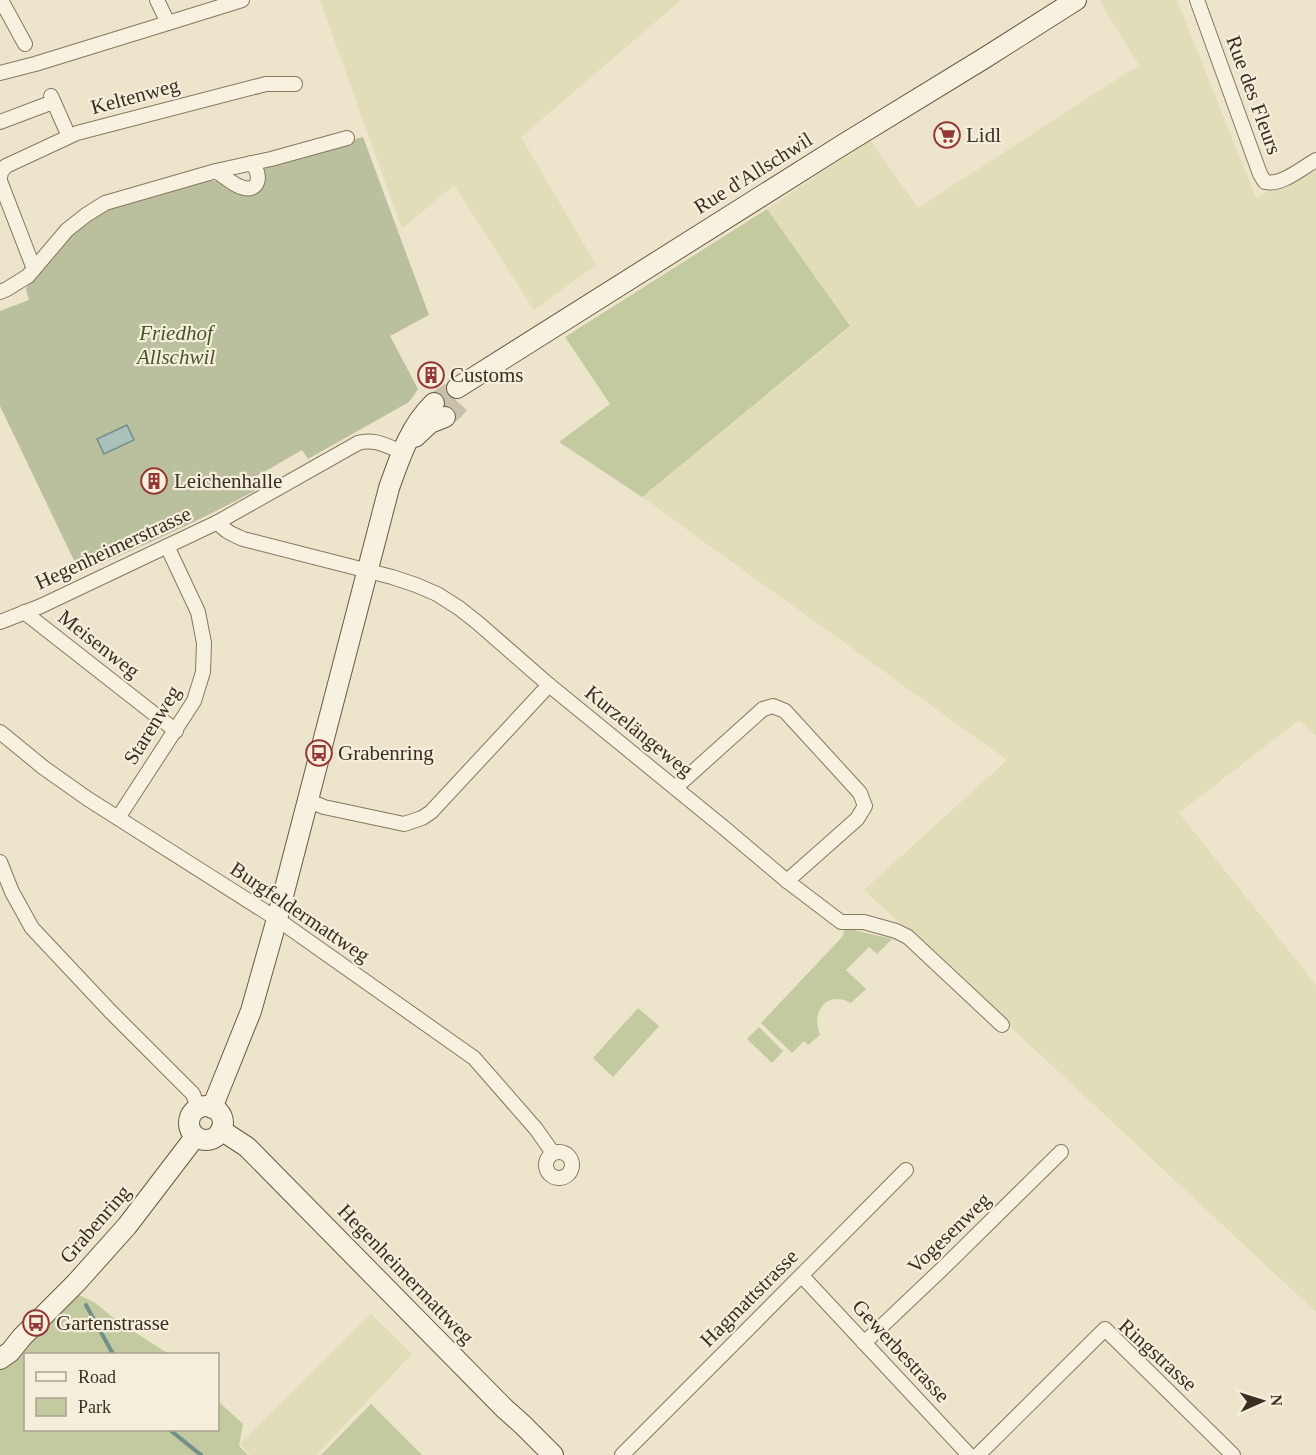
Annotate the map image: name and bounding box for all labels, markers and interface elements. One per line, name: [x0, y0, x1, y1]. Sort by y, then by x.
street label: Rue des Fleurs: [1221, 32, 1287, 158]
street label: Keltenweg: [88, 73, 183, 119]
supermarket icon: Lidl: [932, 120, 962, 150]
place label: Lidl: [966, 123, 1001, 147]
street label: Rue d'Allschwil: [689, 127, 817, 219]
park label: Friedhof Allschwil: [135, 321, 216, 369]
building icon: Customs: [416, 360, 446, 390]
place label: Customs: [450, 363, 524, 387]
building icon: Leichenhalle: [139, 466, 169, 496]
place label: Leichenhalle: [174, 469, 282, 493]
street label: Hegenheimerstrasse: [31, 501, 195, 595]
street label: Meisenweg: [53, 605, 145, 684]
street label: Kurzelängeweg: [580, 680, 698, 782]
street label: Starenweg: [118, 681, 186, 769]
bus stop icon: Grabenring: [304, 738, 334, 768]
place label: Grabenring: [338, 741, 434, 765]
street label: Burgfeldermattweg: [226, 857, 375, 968]
street label: Grabenring: [55, 1180, 136, 1268]
street label: Vogesenweg: [903, 1187, 996, 1278]
street label: Hegenheimermattweg: [333, 1199, 479, 1349]
street label: Hagmattstrasse: [695, 1244, 803, 1352]
street label: Gewerbestrasse: [847, 1295, 955, 1407]
bus stop icon: Gartenstrasse: [21, 1308, 51, 1338]
place label: Gartenstrasse: [56, 1311, 169, 1335]
street label: Ringstrasse: [1114, 1314, 1202, 1396]
legend: [24, 1353, 219, 1431]
text: Road: [78, 1367, 116, 1387]
north arrow: [1232, 1371, 1292, 1431]
text: N: [1268, 1394, 1285, 1407]
text: Park: [78, 1397, 111, 1417]

